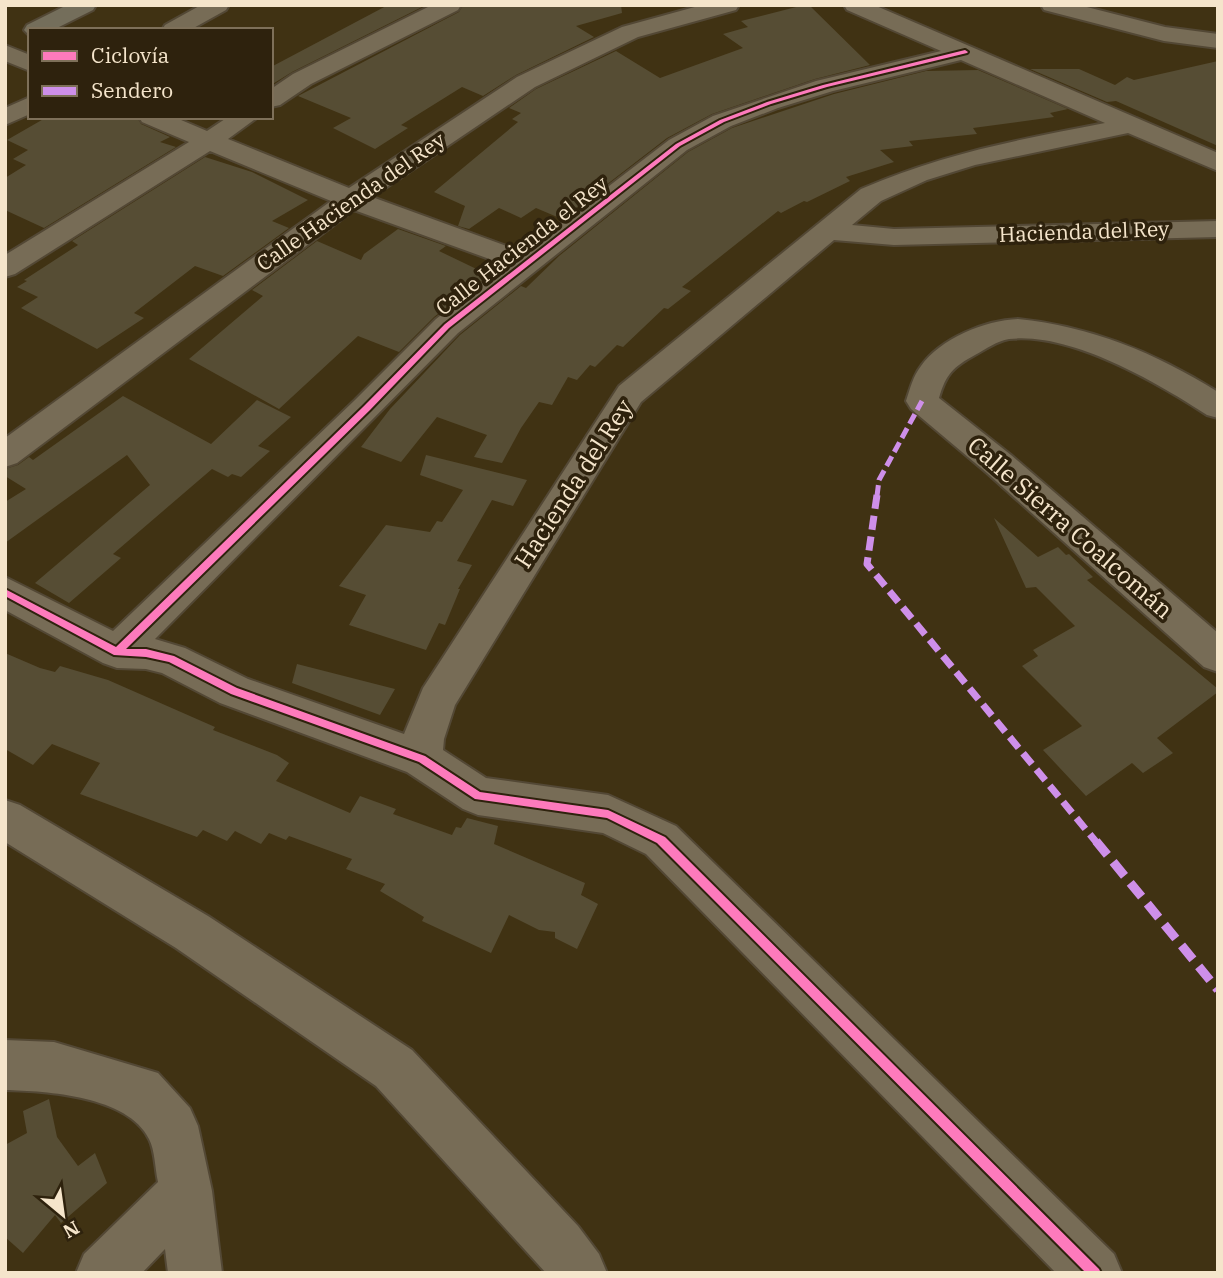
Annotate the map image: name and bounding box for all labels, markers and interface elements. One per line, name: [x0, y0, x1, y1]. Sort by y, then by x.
legend: [28, 28, 273, 119]
text: Ciclovía: [91, 41, 169, 69]
text: Sendero: [91, 76, 173, 104]
street label: Calle Hacienda del Rey: [251, 125, 451, 277]
street label: Calle Hacienda el Rey: [429, 169, 614, 321]
street label: Hacienda del Rey: [998, 214, 1170, 248]
street label: Hacienda del Rey: [507, 393, 640, 574]
street label: Calle Sierra Coalcomán: [961, 429, 1180, 625]
north arrow: [28, 1180, 98, 1250]
text: N: [59, 1216, 84, 1244]

